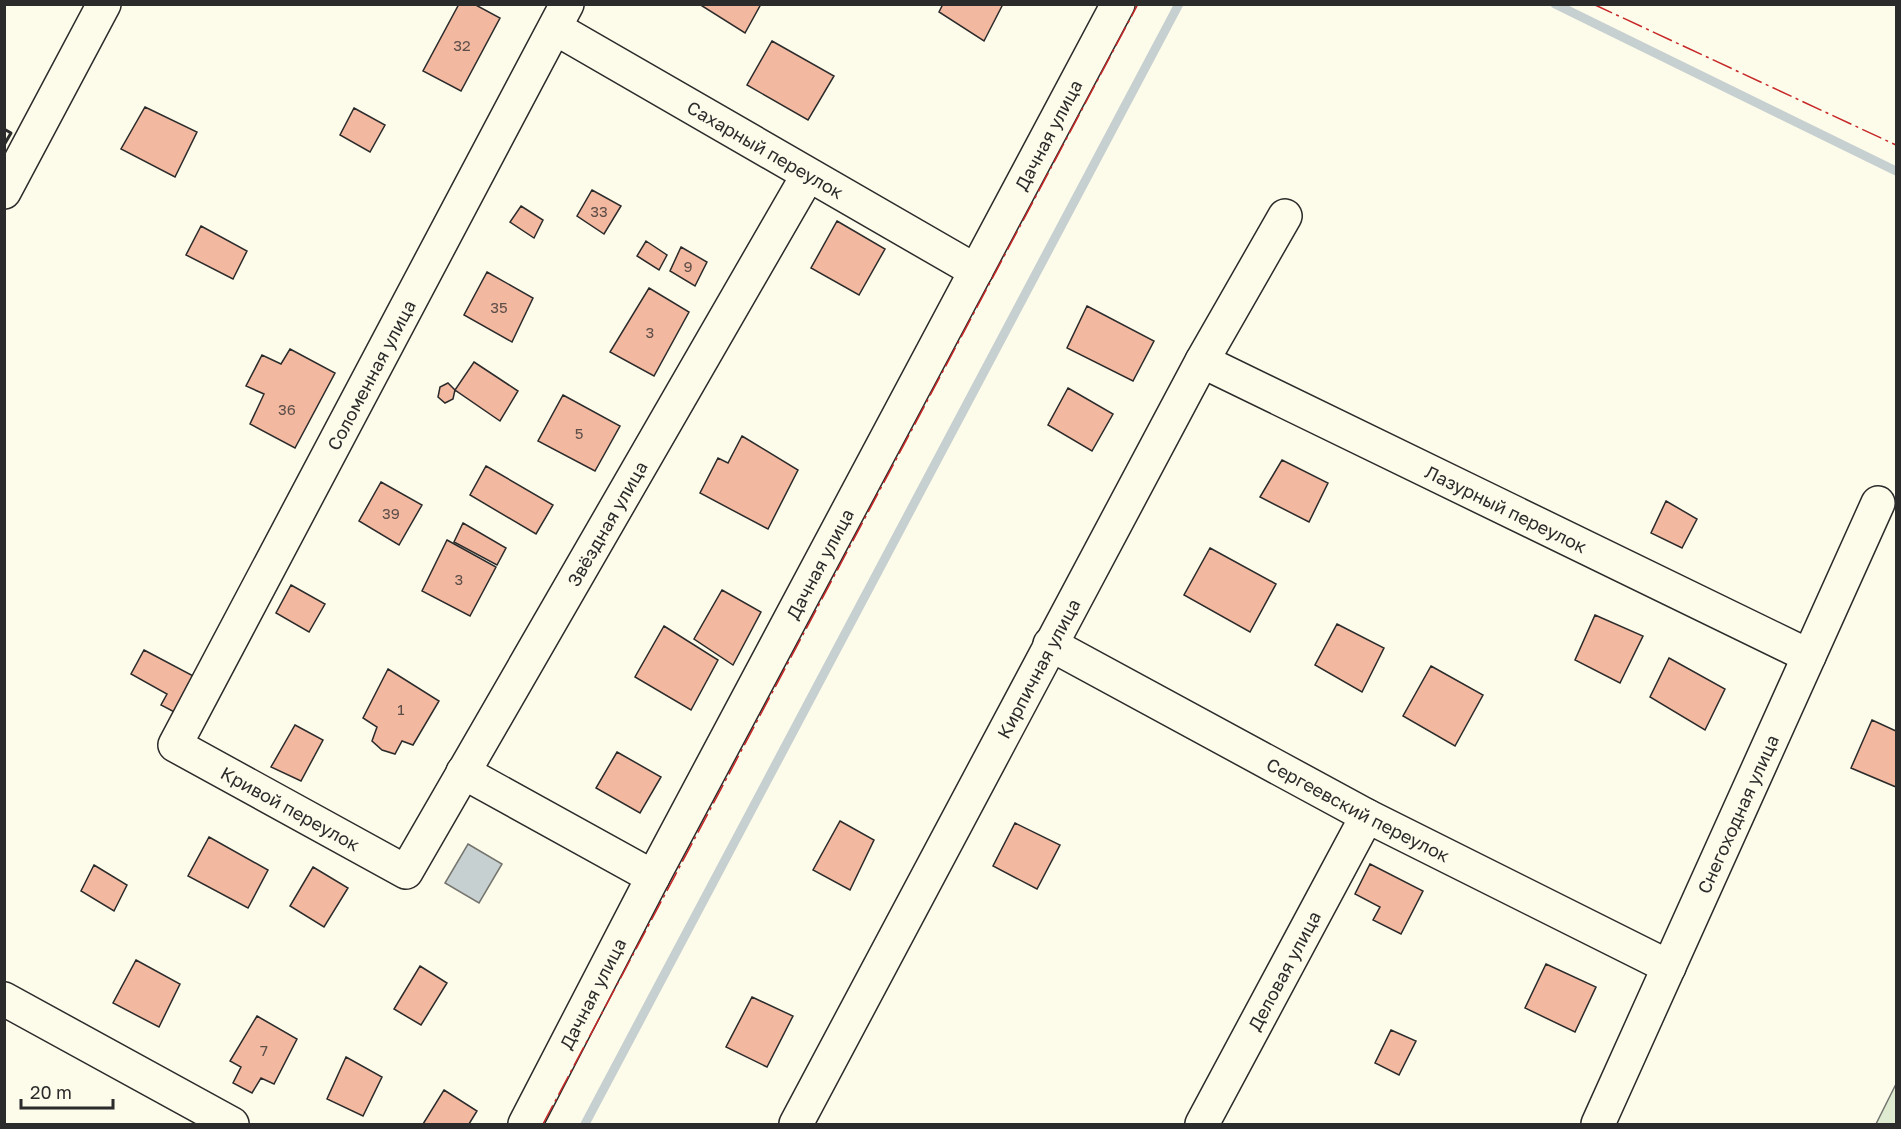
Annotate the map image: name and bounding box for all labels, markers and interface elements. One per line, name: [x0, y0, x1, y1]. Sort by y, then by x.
house number: 32: [453, 36, 471, 54]
street label: Дачная улица: [1010, 76, 1087, 194]
street label: Сахарный переулок: [683, 96, 848, 203]
house number: 33: [590, 202, 608, 220]
house number: 9: [683, 257, 693, 275]
street label: Соломенная улица: [322, 296, 420, 454]
house number: 35: [490, 298, 508, 316]
house number: 3: [646, 323, 654, 341]
house number: 36: [278, 400, 296, 418]
house number: 5: [575, 424, 583, 442]
street label: Звёздная улица: [562, 457, 652, 590]
street label: Лазурный переулок: [1422, 460, 1590, 557]
house number: 39: [382, 504, 400, 522]
street label: Дачная улица: [781, 505, 858, 623]
house number: 3: [455, 570, 463, 588]
street label: Кирпичная улица: [992, 595, 1085, 742]
house number: 1: [397, 700, 405, 718]
street label: Снегоходная улица: [1692, 731, 1783, 897]
street label: Сергеевский переулок: [1263, 753, 1453, 867]
street label: Кривой переулок: [217, 761, 364, 855]
street label: Деловая улица: [1243, 907, 1325, 1034]
street label: Дачная улица: [555, 934, 630, 1053]
house number: 7: [260, 1041, 268, 1059]
scale bar: [21, 1072, 112, 1110]
text: 20 m: [30, 1081, 72, 1103]

